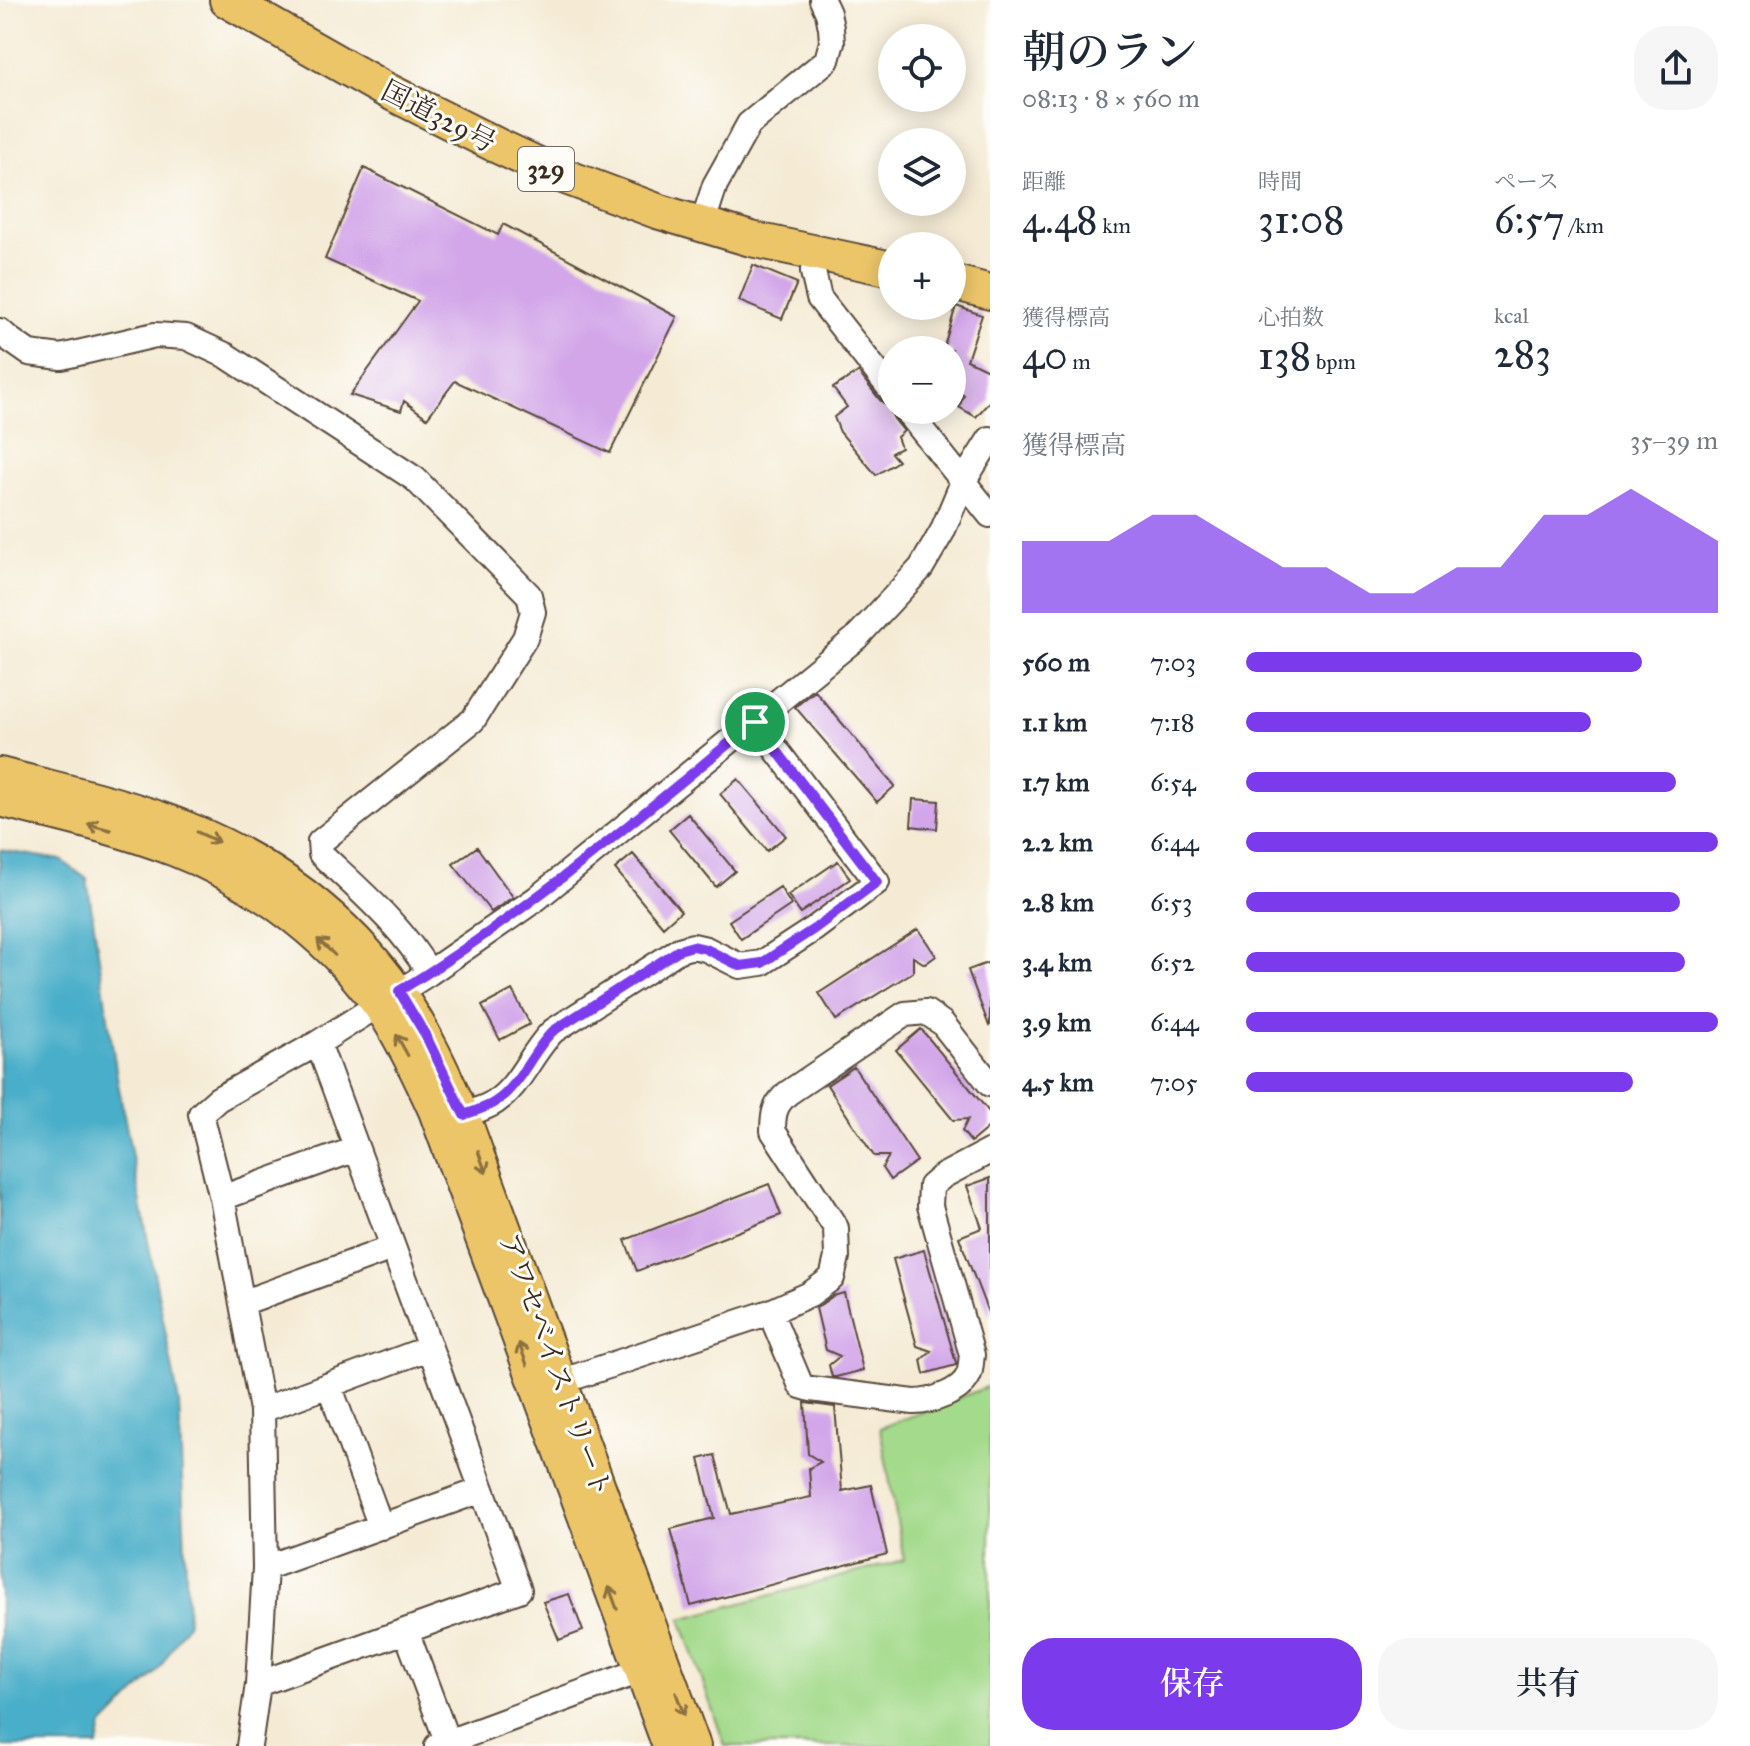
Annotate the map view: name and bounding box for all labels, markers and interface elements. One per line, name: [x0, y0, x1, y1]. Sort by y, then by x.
map controls: [878, 24, 966, 424]
button: locate: [878, 24, 966, 112]
text: 朝のラン: [1022, 25, 1198, 79]
button: share: [1634, 26, 1718, 110]
street label: 国道329号: [376, 73, 502, 160]
text: 08:13 · 8 × 560 m: [1022, 82, 1200, 114]
button: layers: [878, 128, 966, 216]
road number: 329: [518, 147, 574, 191]
text: 距離: [1022, 168, 1066, 195]
text: 時間: [1258, 168, 1302, 195]
text: ペース: [1494, 168, 1559, 195]
text: 4.48: [1022, 195, 1097, 244]
text: 31:08: [1258, 195, 1344, 244]
text: 6:57: [1494, 195, 1565, 244]
text: km: [1097, 212, 1131, 239]
text: /km: [1565, 212, 1604, 239]
button: +: [878, 232, 966, 320]
text: kcal: [1494, 302, 1529, 329]
text: 獲得標高: [1022, 304, 1110, 331]
text: 心拍数: [1258, 304, 1324, 331]
text: 283: [1494, 329, 1551, 378]
text: 40: [1022, 331, 1068, 380]
text: 138: [1258, 331, 1311, 380]
button: −: [878, 336, 966, 424]
text: m: [1068, 348, 1091, 375]
text: bpm: [1311, 348, 1356, 375]
text: 35–39 m: [1630, 424, 1718, 456]
text: 獲得標高: [1022, 429, 1126, 461]
text: 560 m: [1022, 646, 1090, 678]
text: 7:03: [1150, 646, 1196, 678]
pin: [721, 688, 789, 756]
icon: arrive: [733, 700, 777, 744]
text: 1.1 km: [1022, 706, 1087, 738]
text: 7:18: [1150, 706, 1195, 738]
text: 1.7 km: [1022, 766, 1090, 798]
text: 6:54: [1150, 766, 1196, 798]
one-way arrow: [86, 818, 112, 833]
text: 2.2 km: [1022, 826, 1093, 858]
text: 6:44: [1150, 826, 1199, 858]
one-way arrow: [196, 830, 220, 845]
text: 2.8 km: [1022, 886, 1094, 918]
text: 6:53: [1150, 886, 1192, 918]
one-way arrow: [316, 937, 336, 956]
text: 3.4 km: [1022, 946, 1092, 978]
text: 6:52: [1150, 946, 1195, 978]
text: 3.9 km: [1022, 1006, 1091, 1038]
text: 6:44: [1150, 1006, 1199, 1038]
one-way arrow: [394, 1034, 409, 1058]
text: 4.5 km: [1022, 1066, 1094, 1098]
text: 7:05: [1150, 1066, 1198, 1098]
one-way arrow: [476, 1149, 490, 1174]
street label: アワセベイストリート: [491, 1228, 620, 1502]
one-way arrow: [515, 1342, 529, 1367]
one-way arrow: [605, 1586, 619, 1611]
button: 保存: [1022, 1638, 1362, 1730]
button: 共有: [1378, 1638, 1718, 1730]
one-way arrow: [674, 1691, 688, 1716]

